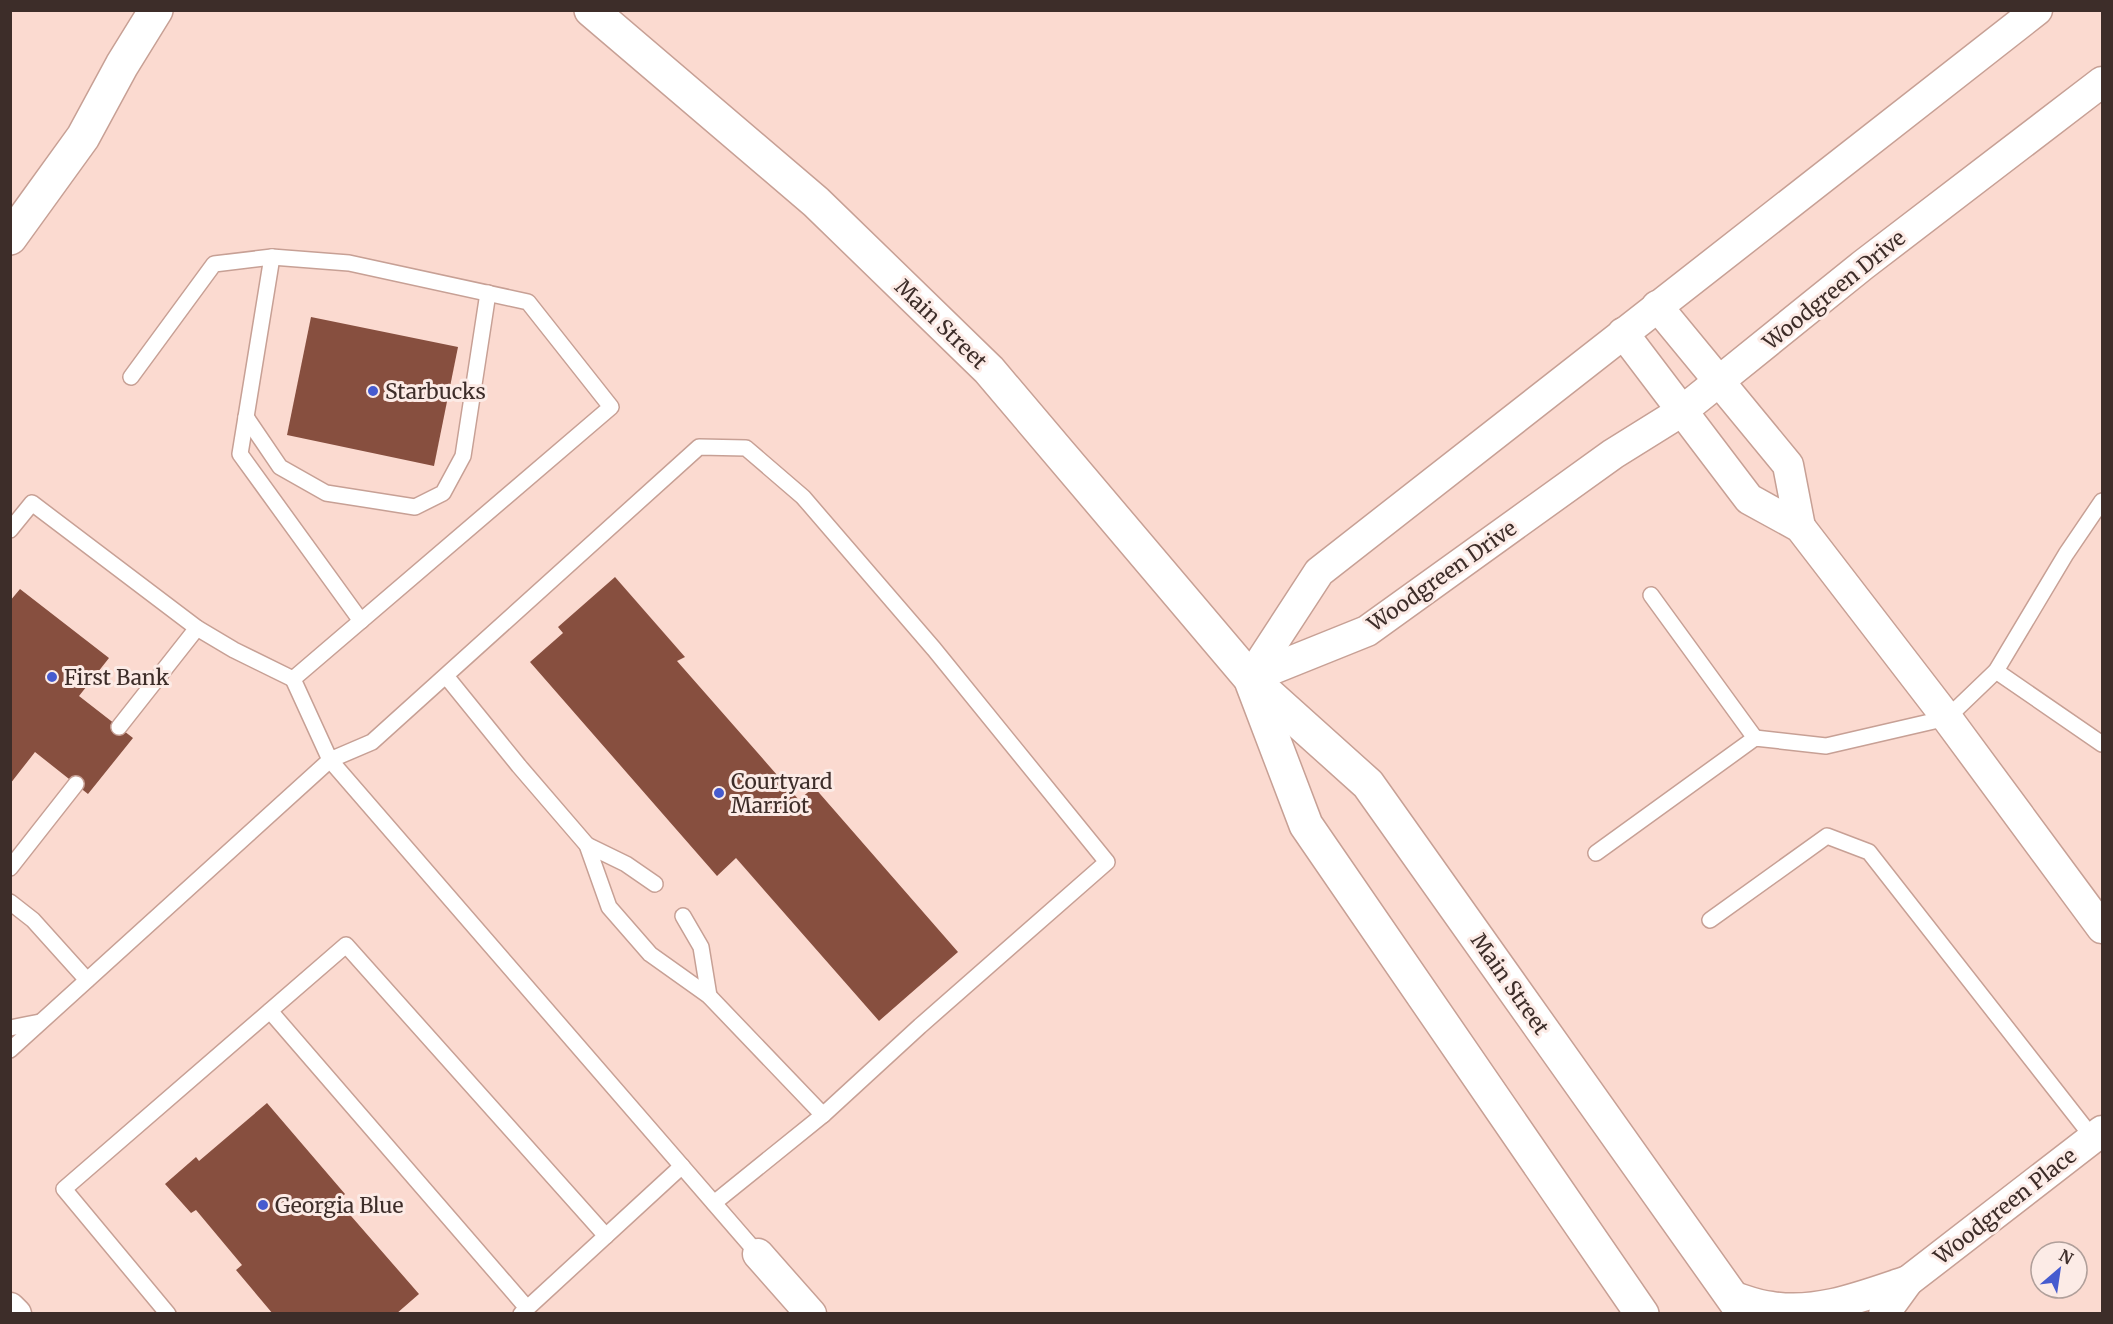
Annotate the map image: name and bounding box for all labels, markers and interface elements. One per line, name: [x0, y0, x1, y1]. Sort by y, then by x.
street label: Woodgreen Drive: [1756, 224, 1911, 356]
street label: Main Street: [889, 273, 993, 375]
place label: Starbucks: [385, 378, 486, 405]
marker: Starbucks: [366, 384, 380, 398]
street label: Woodgreen Drive: [1361, 515, 1522, 638]
place label: First Bank: [64, 664, 170, 691]
marker: First Bank: [45, 670, 59, 684]
place label: Courtyard Marriot: [731, 768, 833, 819]
marker: Courtyard Marriot: [712, 786, 726, 800]
street label: Main Street: [1465, 928, 1555, 1040]
street label: Woodgreen Place: [1927, 1142, 2082, 1271]
place label: Georgia Blue: [275, 1192, 403, 1219]
marker: Georgia Blue: [256, 1198, 270, 1212]
north arrow: [2029, 1240, 2089, 1300]
text: N: [2056, 1245, 2077, 1269]

